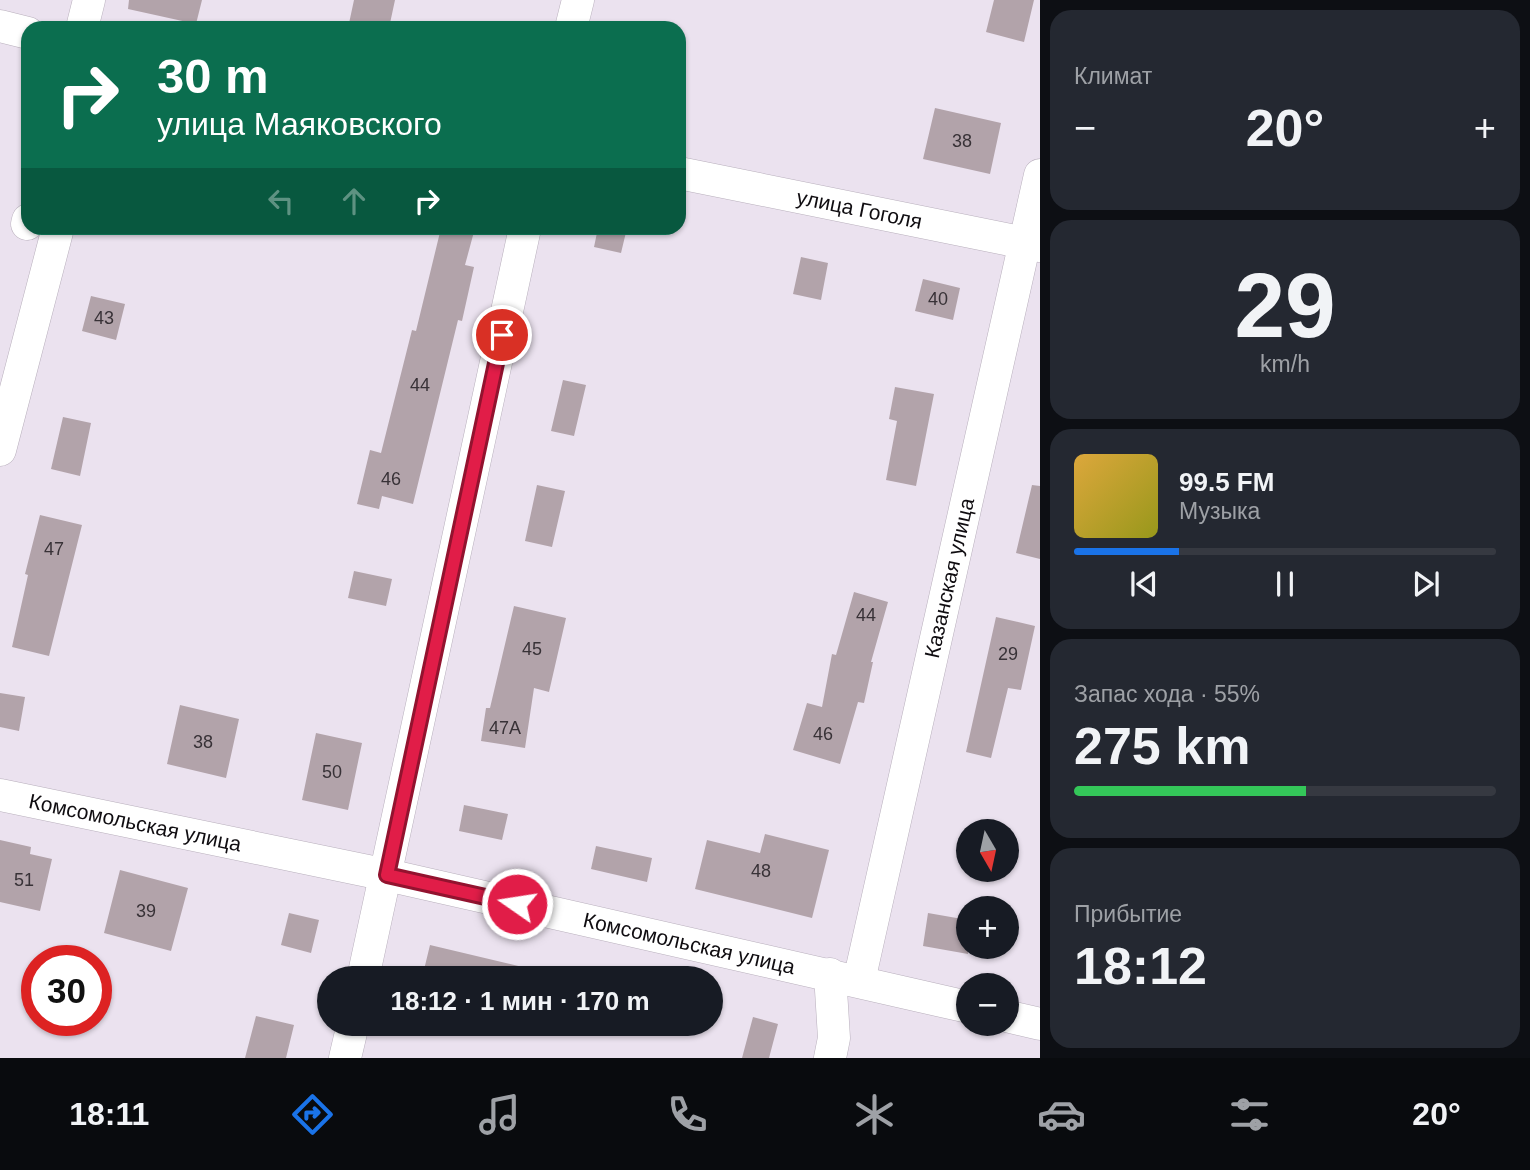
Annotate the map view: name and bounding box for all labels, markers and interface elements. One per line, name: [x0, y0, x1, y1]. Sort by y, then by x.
icon: right: [42, 49, 133, 140]
text: 30 m: [157, 49, 269, 103]
text: Климат: [1074, 63, 1152, 89]
text: 20°: [1246, 99, 1324, 157]
text: улица Маяковского: [157, 106, 442, 142]
text: −: [1074, 107, 1096, 149]
text: +: [1474, 107, 1496, 149]
house number: 38: [952, 131, 972, 151]
icon: left: [262, 182, 300, 220]
icon: ahead: [335, 182, 373, 220]
icon: right: [408, 182, 446, 220]
street label: улица Гоголя: [795, 185, 924, 233]
text: 29: [1234, 255, 1336, 356]
house number: 40: [928, 289, 948, 309]
pin: [472, 305, 532, 365]
house number: 43: [94, 308, 114, 328]
icon: arrive: [483, 316, 521, 354]
text: km/h: [1260, 351, 1310, 377]
house number: 44: [410, 375, 430, 395]
text: 99.5 FM: [1179, 467, 1274, 497]
house number: 46: [381, 469, 401, 489]
street label: Казанская улица: [920, 495, 978, 660]
text: Музыка: [1179, 498, 1260, 524]
house number: 47: [44, 539, 64, 559]
icon: previous: [1125, 565, 1163, 603]
icon: pause: [1266, 565, 1304, 603]
icon: next: [1407, 565, 1445, 603]
house number: 44: [856, 605, 876, 625]
house number: 45: [522, 639, 542, 659]
house number: 29: [998, 644, 1018, 664]
text: Запас хода · 55%: [1074, 681, 1260, 707]
text: 275 km: [1074, 717, 1250, 775]
house number: 47А: [489, 718, 521, 738]
house number: 46: [813, 724, 833, 744]
house number: 38: [193, 732, 213, 752]
house number: 50: [322, 762, 342, 782]
street label: Комсомольская улица: [27, 789, 244, 856]
north arrow: [956, 819, 1018, 882]
map controls: [956, 819, 1019, 1036]
house number: 48: [751, 861, 771, 881]
position arrow: [480, 867, 554, 941]
house number: 51: [14, 870, 34, 890]
button: +: [956, 896, 1019, 959]
house number: 39: [136, 901, 156, 921]
text: Прибытие: [1074, 901, 1182, 927]
street label: Комсомольская улица: [581, 908, 798, 978]
text: 18:12: [1074, 937, 1207, 995]
speed limit sign: 30: [21, 945, 112, 1036]
button: −: [956, 973, 1019, 1036]
text: 18:12 · 1 мин · 170 m: [390, 986, 650, 1016]
icon: directions: [288, 1090, 337, 1139]
icon: music: [475, 1090, 524, 1139]
icon: phone: [663, 1090, 712, 1139]
icon: climate: [850, 1090, 899, 1139]
icon: car: [1037, 1090, 1086, 1139]
icon: filters: [1225, 1090, 1274, 1139]
text: 18:11: [69, 1096, 149, 1132]
text: 20°: [1412, 1096, 1461, 1132]

